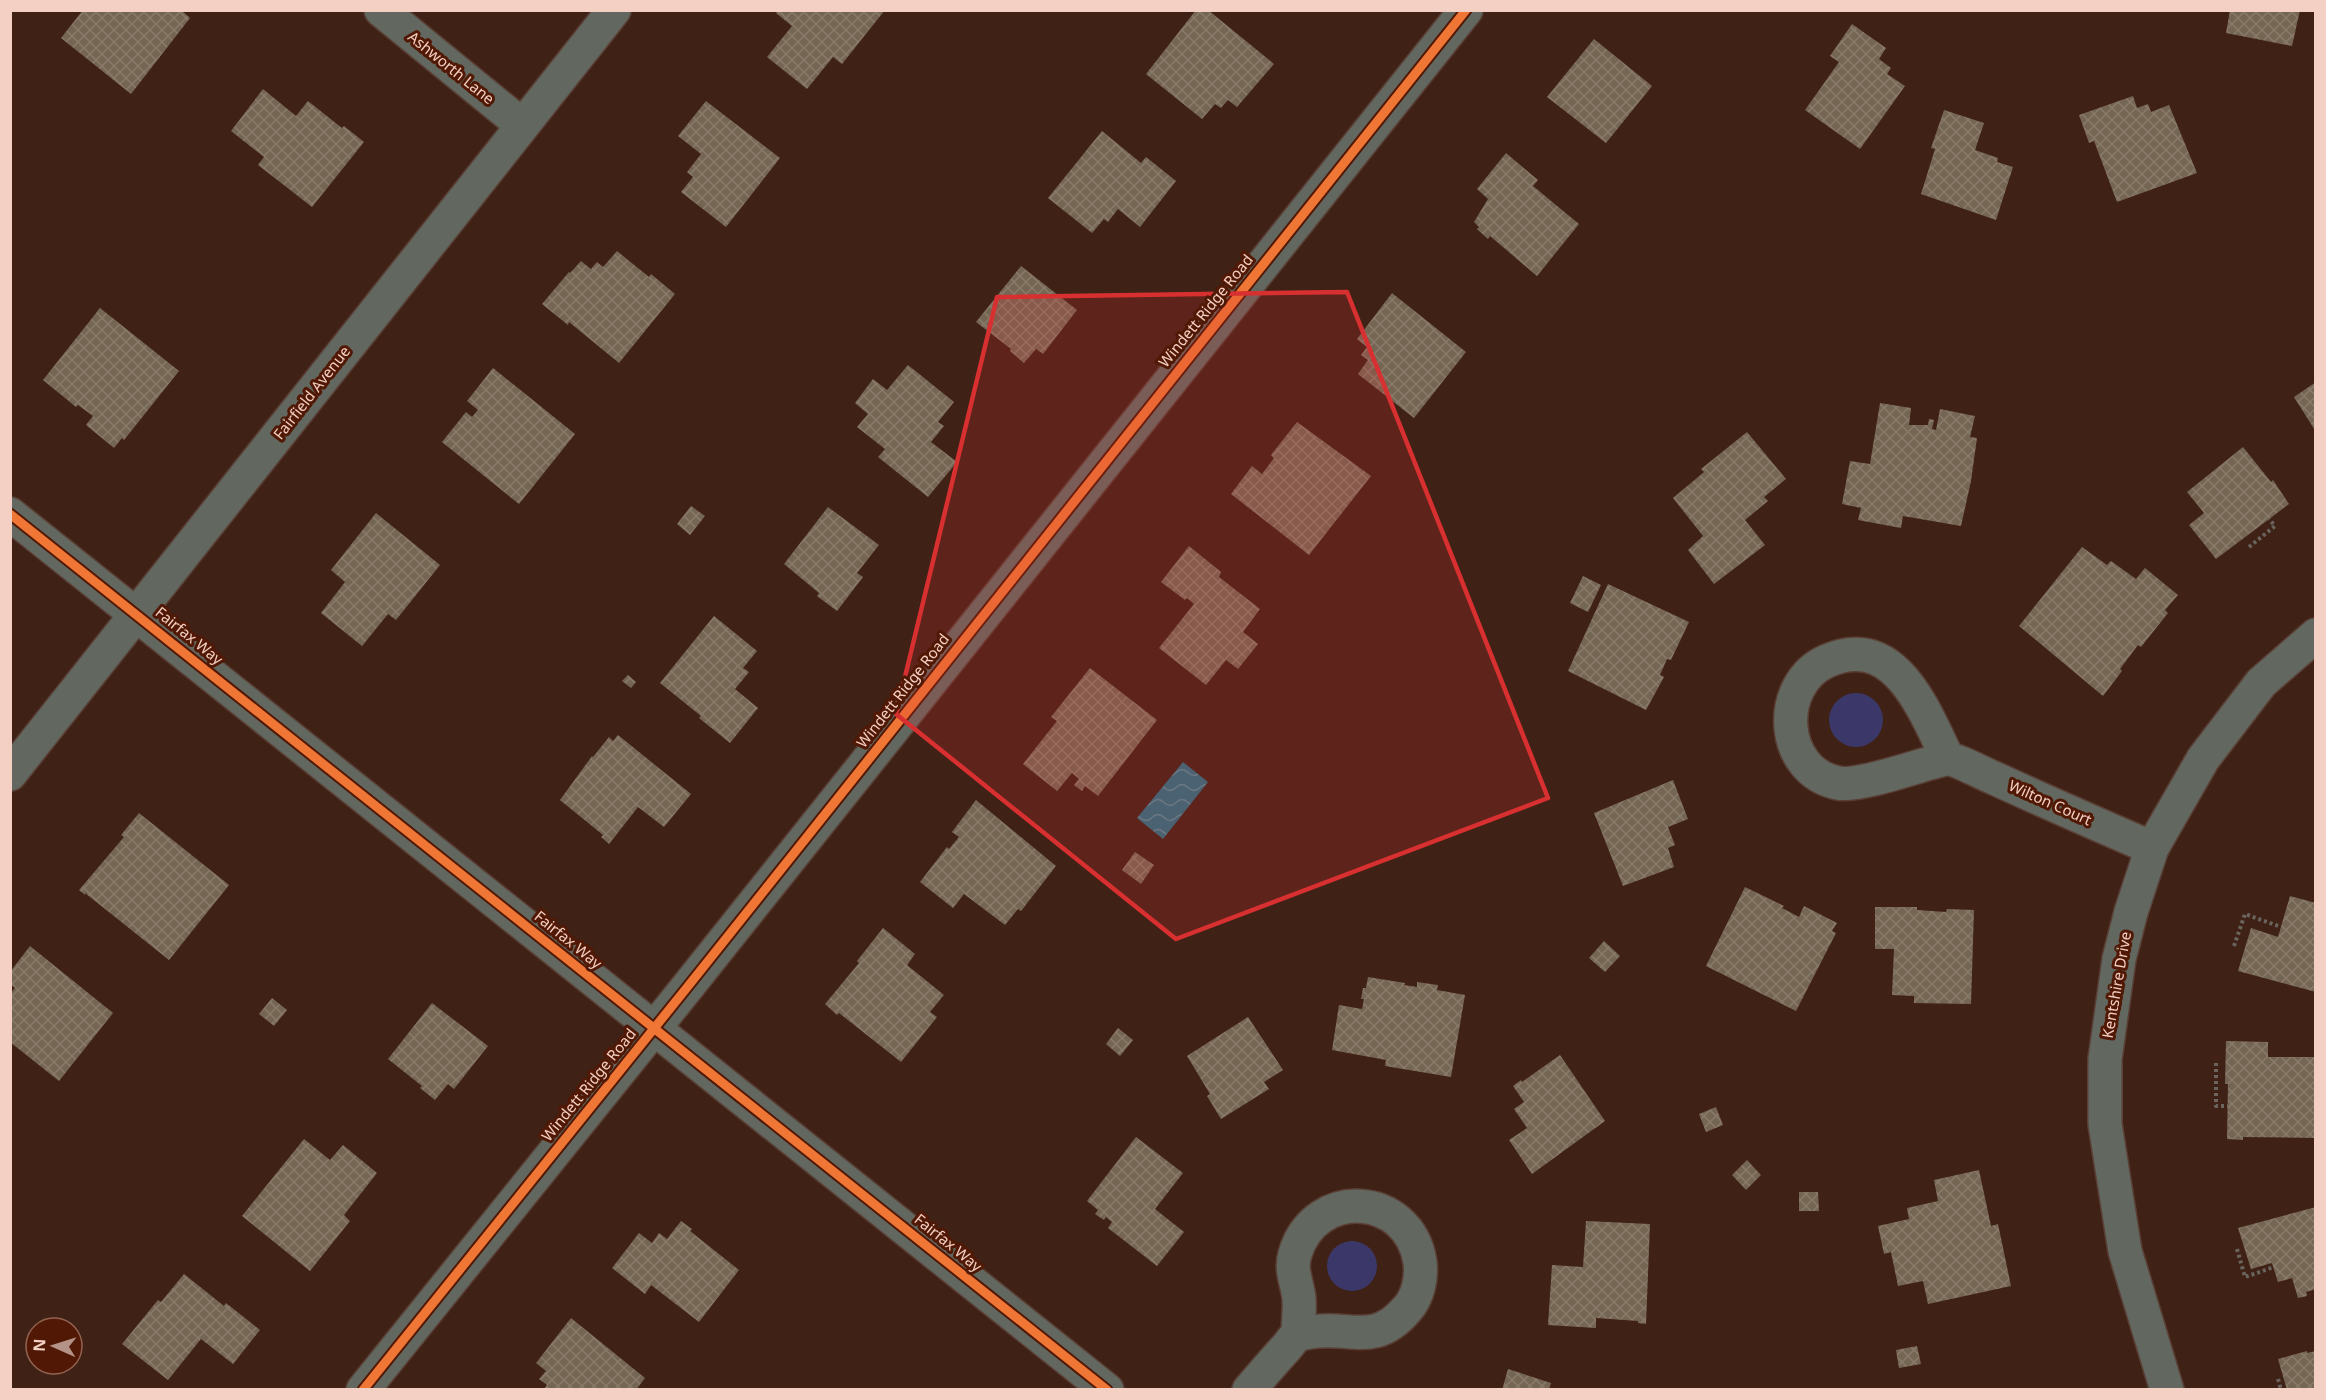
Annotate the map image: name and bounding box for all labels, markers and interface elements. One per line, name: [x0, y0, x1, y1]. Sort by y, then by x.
street label: Ashworth Lane: [404, 26, 499, 108]
street label: Windett Ridge Road: [1154, 250, 1257, 371]
street label: Fairfield Avenue: [268, 342, 354, 443]
street label: Fairfax Way: [152, 602, 228, 669]
street label: Windett Ridge Road: [851, 629, 953, 752]
street label: Wilton Court: [2006, 775, 2096, 830]
street label: Fairfax Way: [531, 906, 607, 973]
street label: Kentshire Drive: [2097, 930, 2135, 1040]
street label: Windett Ridge Road: [537, 1024, 640, 1145]
street label: Fairfax Way: [911, 1209, 987, 1276]
north arrow: [24, 1316, 84, 1376]
text: N: [28, 1338, 50, 1352]

